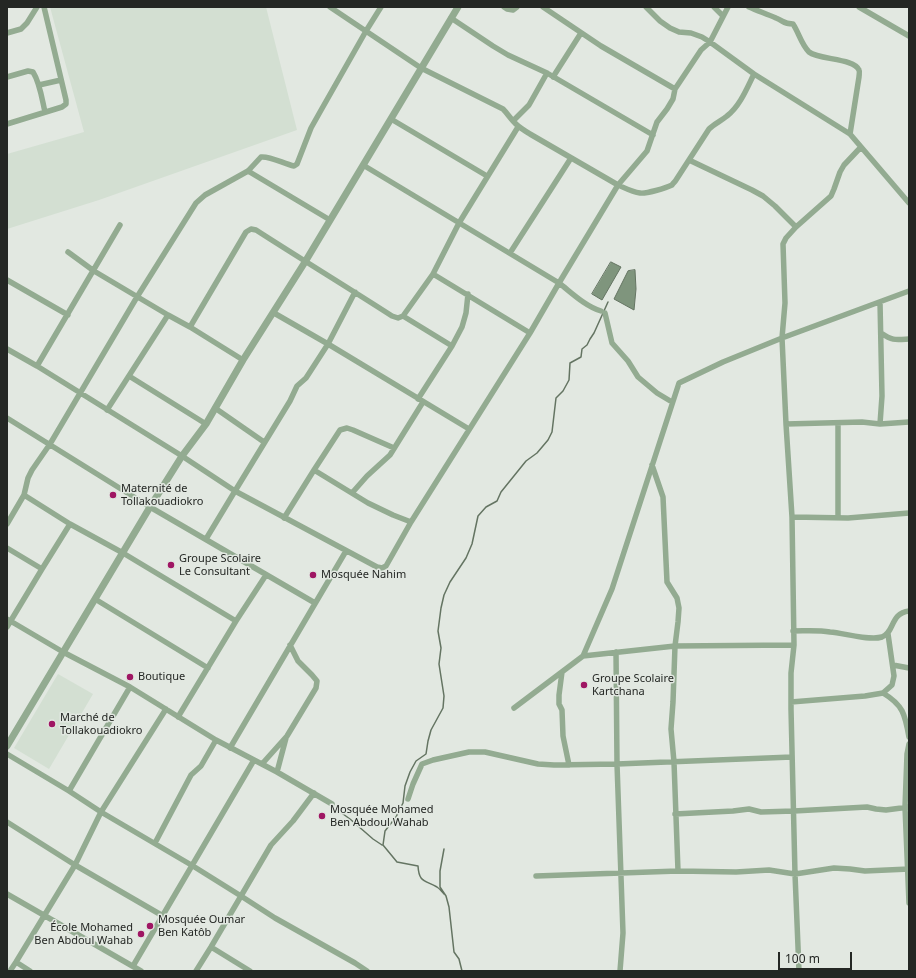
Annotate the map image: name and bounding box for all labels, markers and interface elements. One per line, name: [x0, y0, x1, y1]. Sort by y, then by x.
place label: Maternité de Tollakouadiokro: [121, 482, 203, 508]
marker: Maternité de Tollakouadiokro: [108, 490, 118, 500]
place label: Groupe Scolaire Le Consultant: [179, 552, 261, 578]
marker: Groupe Scolaire Le Consultant: [166, 560, 176, 570]
place label: Mosquée Nahim: [321, 568, 406, 582]
marker: Mosquée Nahim: [308, 570, 318, 580]
place label: Boutique: [138, 670, 185, 684]
marker: Boutique: [125, 672, 135, 682]
place label: Groupe Scolaire Kartchana: [592, 672, 674, 698]
marker: Groupe Scolaire Kartchana: [579, 680, 589, 690]
place label: Marché de Tollakouadiokro: [60, 711, 142, 737]
marker: Marché de Tollakouadiokro: [47, 719, 57, 729]
place label: Mosquée Mohamed Ben Abdoul Wahab: [330, 803, 434, 829]
marker: Mosquée Mohamed Ben Abdoul Wahab: [317, 811, 327, 821]
place label: Mosquée Oumar Ben Katôb: [158, 913, 245, 939]
place label: École Mohamed Ben Abdoul Wahab: [34, 921, 133, 947]
marker: Mosquée Oumar Ben Katôb: [145, 921, 155, 931]
marker: École Mohamed Ben Abdoul Wahab: [136, 929, 146, 939]
scale bar: [780, 944, 854, 970]
text: 100 m: [785, 950, 820, 967]

